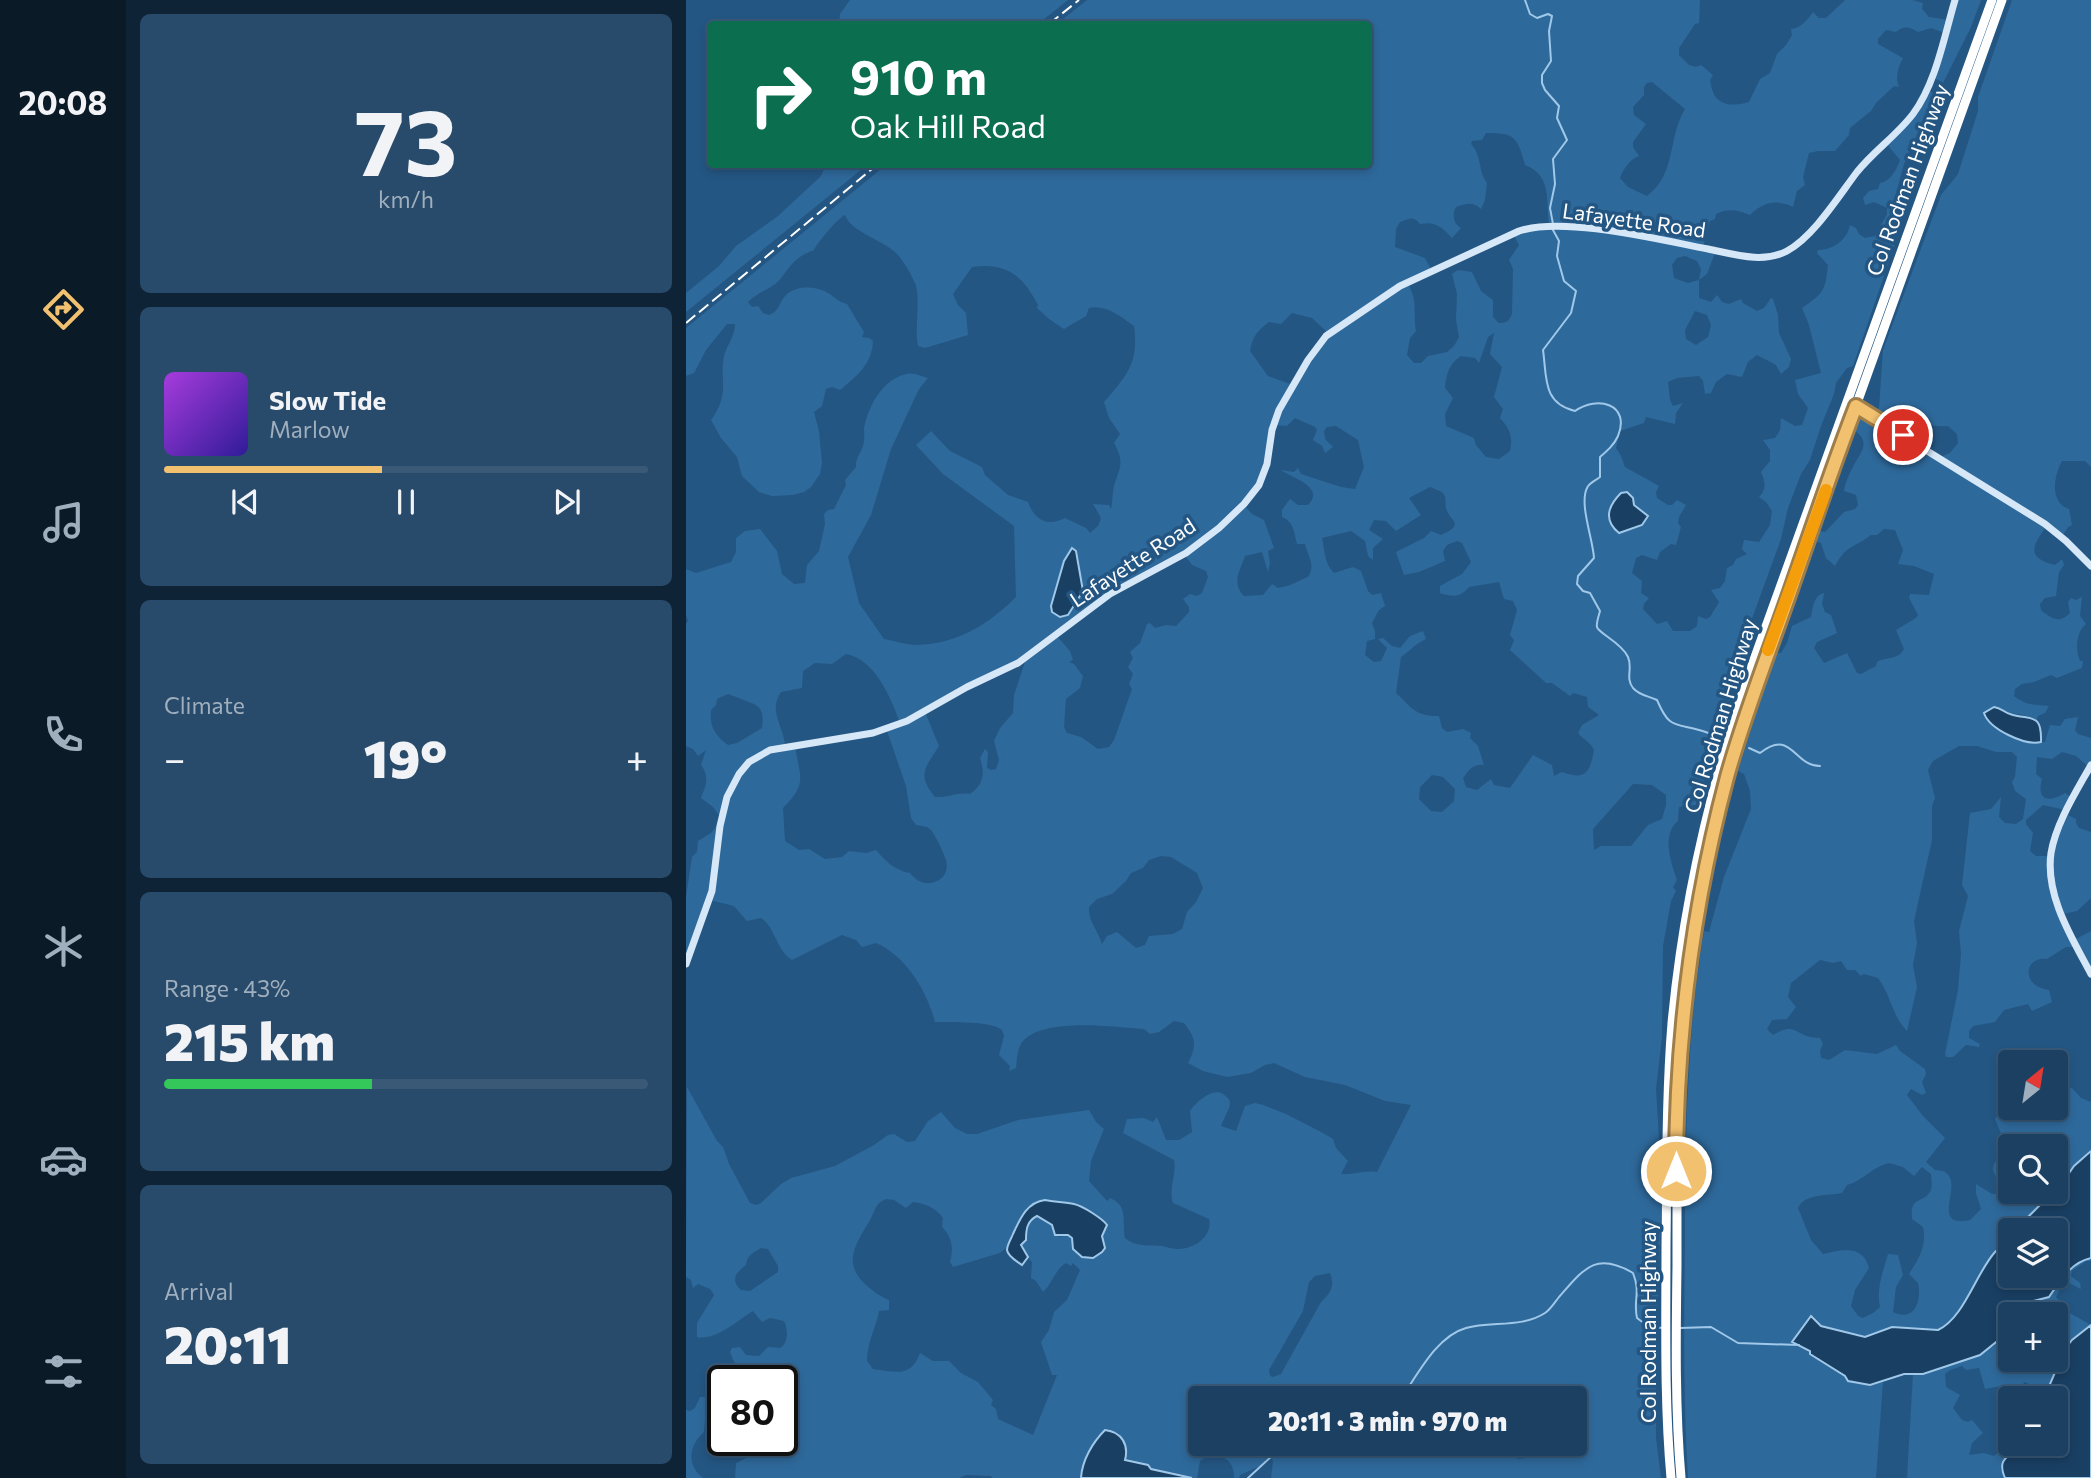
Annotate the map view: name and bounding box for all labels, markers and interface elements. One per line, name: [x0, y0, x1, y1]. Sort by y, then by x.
text: 910 m: [850, 45, 987, 105]
icon: right: [735, 49, 826, 140]
street label: Col Rodman Highway: [1860, 80, 1953, 279]
text: 20:08: [19, 82, 107, 122]
text: 73: [354, 83, 458, 195]
text: Oak Hill Road: [850, 105, 1046, 145]
text: km/h: [378, 185, 434, 213]
street label: Lafayette Road: [1561, 197, 1707, 242]
icon: directions: [39, 285, 88, 334]
text: Slow Tide: [269, 384, 386, 415]
pin: [1873, 405, 1933, 465]
text: Marlow: [269, 415, 350, 443]
icon: arrive: [1884, 416, 1922, 454]
icon: previous: [226, 483, 264, 521]
icon: pause: [387, 483, 425, 521]
icon: next: [548, 483, 586, 521]
icon: music: [39, 498, 88, 547]
street label: Lafayette Road: [1065, 512, 1200, 612]
street label: Col Rodman Highway: [1678, 615, 1761, 816]
text: Climate: [164, 691, 245, 719]
icon: phone: [39, 710, 88, 759]
text: 19°: [364, 725, 447, 789]
text: −: [164, 734, 186, 781]
text: +: [626, 734, 648, 781]
icon: climate: [39, 922, 88, 971]
text: Range · 43%: [164, 974, 290, 1002]
text: 215 km: [164, 1008, 335, 1072]
north arrow: [1998, 1050, 2068, 1120]
map controls: [1998, 1050, 2068, 1456]
position arrow: [1639, 1134, 1713, 1208]
button: search: [1998, 1134, 2068, 1204]
icon: car: [39, 1135, 88, 1184]
button: layers: [1998, 1218, 2068, 1288]
street label: Col Rodman Highway: [1635, 1221, 1660, 1423]
text: Arrival: [164, 1277, 234, 1305]
button: +: [1998, 1302, 2068, 1372]
text: 20:11: [164, 1311, 292, 1375]
icon: filters: [39, 1347, 88, 1396]
speed limit sign: 80: [707, 1365, 798, 1456]
button: −: [1998, 1386, 2068, 1456]
text: 20:11 · 3 min · 970 m: [1268, 1405, 1507, 1436]

